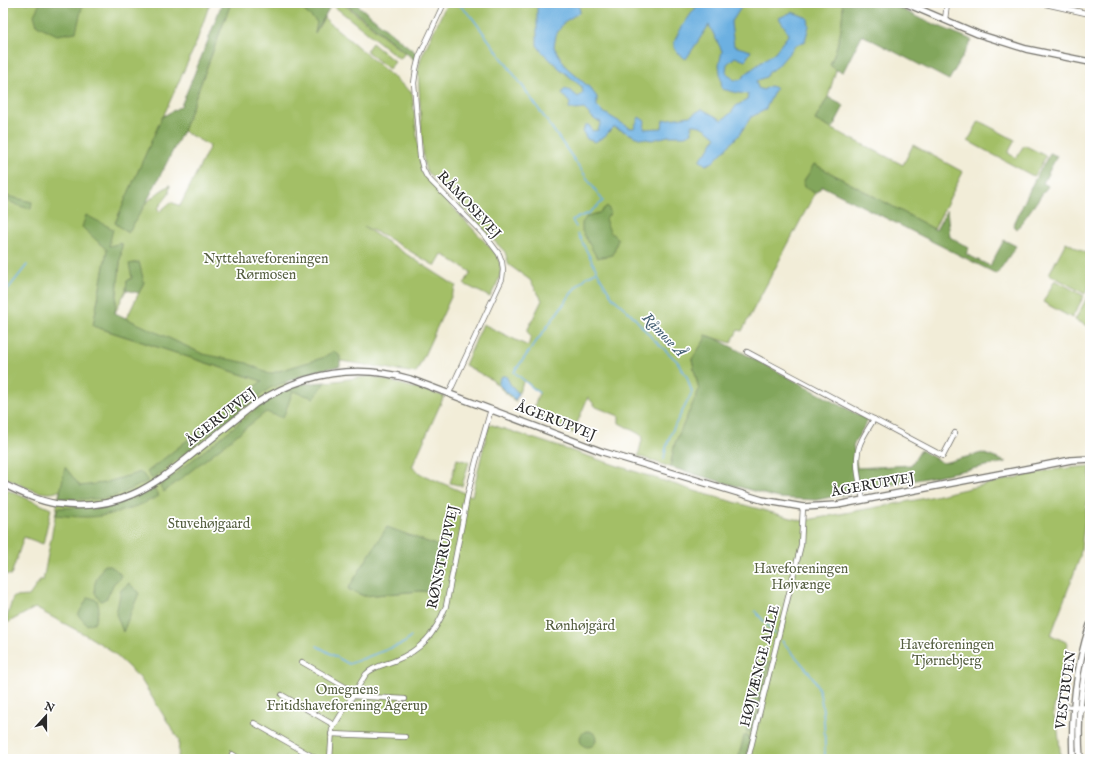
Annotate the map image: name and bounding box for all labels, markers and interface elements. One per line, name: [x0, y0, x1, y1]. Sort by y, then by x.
street label: RÅMOSEVEJ: [433, 167, 506, 243]
park label: Nyttehaveforeningen Rørmosen: [204, 250, 329, 284]
water label: Råmose Å: [638, 308, 691, 362]
street label: ÅGERUPVEJ: [181, 383, 260, 451]
street label: ÅGERUPVEJ: [512, 396, 599, 445]
street label: ÅGERUPVEJ: [829, 468, 916, 501]
street label: RØNSTRUPVEJ: [423, 503, 463, 610]
park label: Stuvehøjgaard: [168, 515, 251, 533]
park label: Haveforeningen Højvænge: [754, 560, 849, 594]
street label: HØJVÆNGE ALLE: [736, 603, 784, 729]
park label: Rønhøjgård: [545, 617, 616, 635]
park label: Haveforeningen Tjørnebjerg: [900, 636, 995, 670]
street label: VESTBUEN: [1051, 650, 1080, 731]
park label: Omegnens Fritidshaveforening Ågerup: [266, 681, 428, 715]
north arrow: [26, 696, 66, 736]
text: N: [41, 699, 57, 716]

